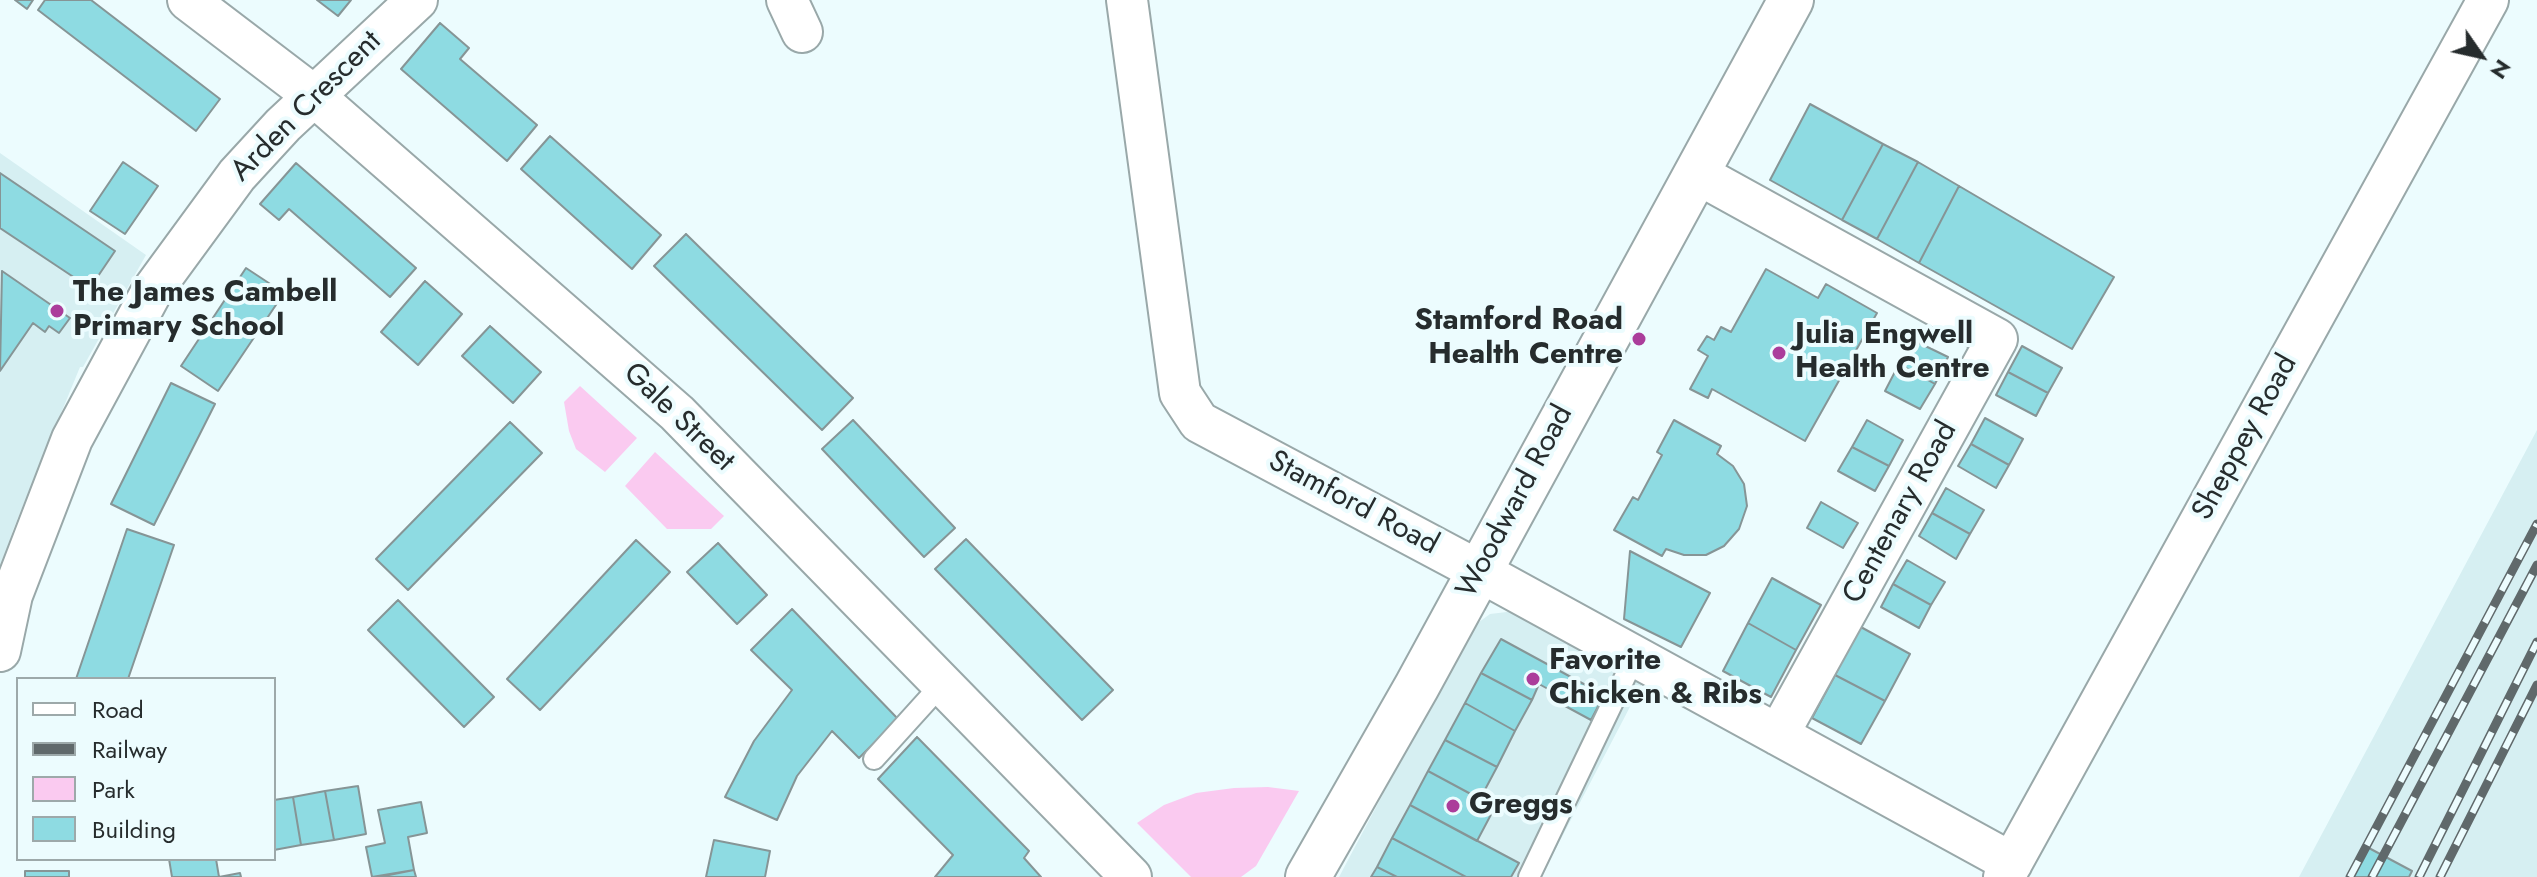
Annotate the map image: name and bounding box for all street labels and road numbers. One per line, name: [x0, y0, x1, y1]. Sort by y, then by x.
street label: Arden Crescent: [224, 24, 390, 190]
street label: Sheppey Road: [2186, 349, 2306, 527]
street label: Gale Street: [615, 356, 741, 480]
street label: Woodward Road: [1450, 399, 1582, 605]
street label: Centenary Road: [1836, 416, 1966, 610]
street label: Stamford Road: [1262, 444, 1444, 564]

